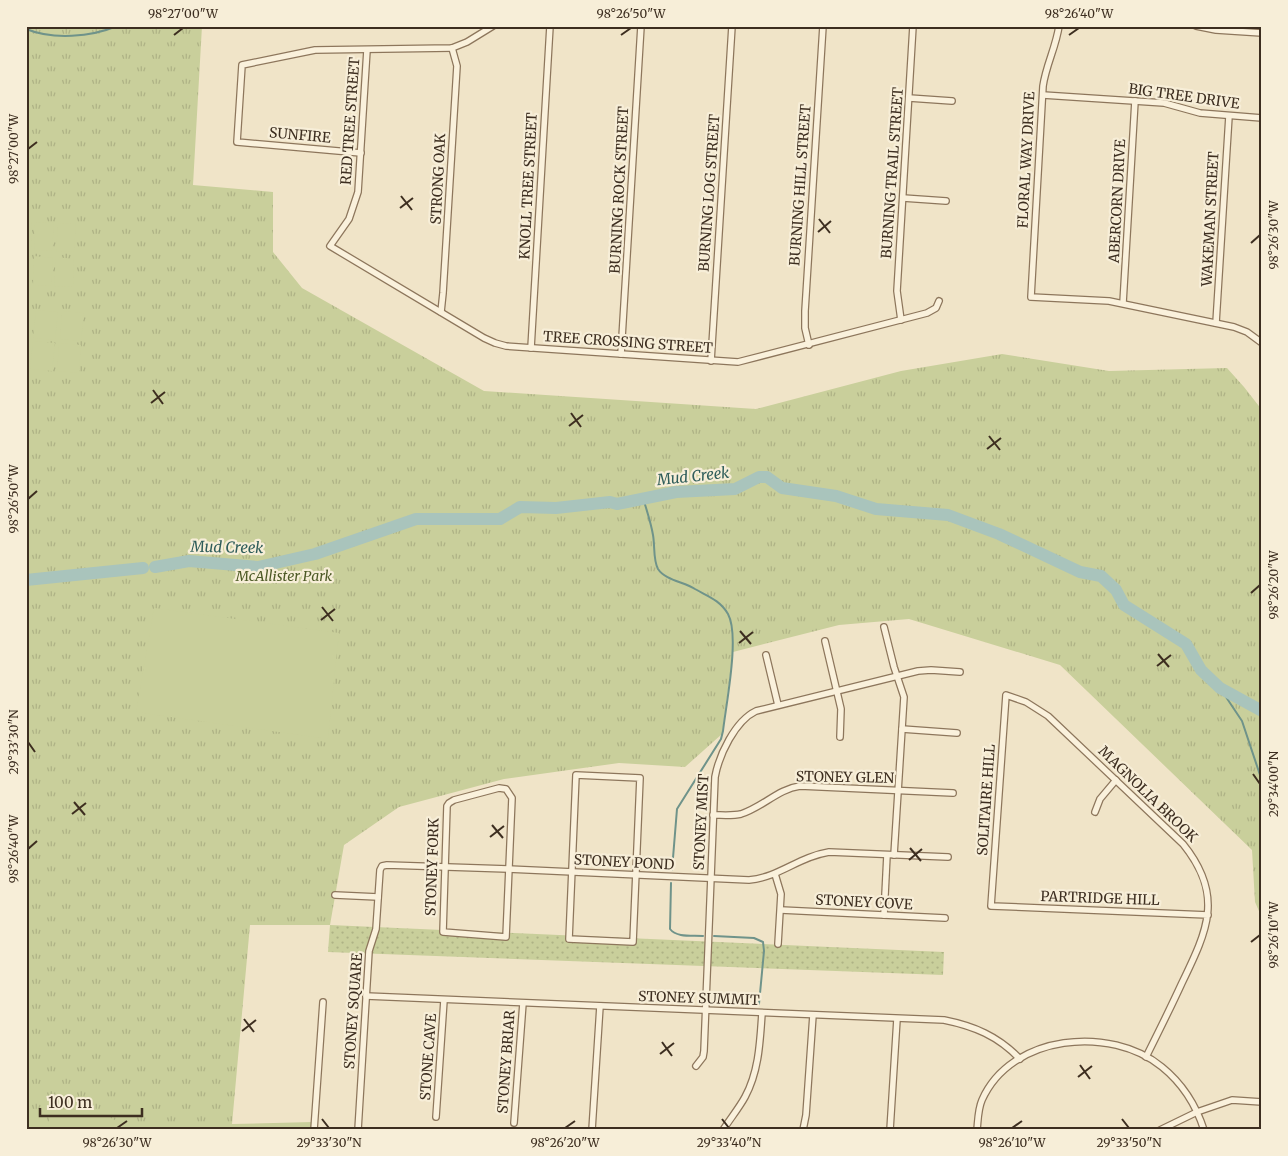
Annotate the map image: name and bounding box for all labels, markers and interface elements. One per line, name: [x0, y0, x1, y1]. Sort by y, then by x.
text: 98°27'00"W: [148, 6, 219, 21]
text: 98°26'50"W: [597, 6, 666, 21]
text: 98°26'40"W: [1045, 6, 1114, 21]
street label: RED TREE STREET: [337, 56, 363, 186]
street label: BIG TREE DRIVE: [1127, 79, 1241, 113]
street label: BURNING TRAIL STREET: [877, 86, 907, 259]
street label: FLORAL WAY DRIVE: [1013, 91, 1039, 229]
street label: BURNING HILL STREET: [785, 103, 815, 266]
street label: BURNING ROCK STREET: [606, 106, 632, 274]
street label: KNOLL TREE STREET: [515, 112, 541, 260]
text: 98°27'00"W: [6, 113, 21, 184]
street label: BURNING LOG STREET: [695, 113, 724, 272]
street label: SUNFIRE: [268, 123, 332, 147]
street label: STRONG OAK: [427, 132, 449, 225]
street label: ABERCORN DRIVE: [1105, 138, 1129, 264]
street label: WAKEMAN STREET: [1197, 151, 1223, 288]
text: 98°26'30"W: [1266, 199, 1281, 270]
street label: TREE CROSSING STREET: [543, 327, 714, 357]
water label: Mud Creek: [655, 463, 731, 489]
text: 98°26'50"W: [6, 464, 21, 533]
water label: Mud Creek: [190, 537, 264, 557]
text: 98°26'20"W: [1266, 549, 1281, 620]
park label: McAllister Park: [235, 567, 333, 585]
text: 29°33'30"N: [6, 709, 21, 775]
street label: MAGNOLIA BROOK: [1095, 742, 1202, 847]
street label: SOLITAIRE HILL: [973, 743, 999, 856]
text: 29°34'00"N: [1266, 750, 1281, 817]
street label: STONEY GLEN: [796, 767, 894, 787]
street label: STONEY MIST: [689, 773, 713, 871]
text: 98°26'40"W: [6, 814, 21, 883]
street label: STONEY FORK: [421, 817, 443, 916]
street label: STONEY POND: [573, 850, 675, 874]
street label: PARTRIDGE HILL: [1040, 887, 1160, 909]
street label: STONEY COVE: [815, 890, 913, 914]
text: 98°26'10"W: [1266, 900, 1281, 969]
street label: STONEY SQUARE: [340, 952, 366, 1070]
street label: STONEY SUMMIT: [638, 987, 760, 1009]
street label: STONEY BRIAR: [493, 1009, 519, 1114]
street label: STONE CAVE: [416, 1013, 440, 1101]
scale bar: [40, 1086, 142, 1118]
text: 100 m: [48, 1093, 92, 1112]
text: 98°26'30"W: [83, 1135, 153, 1150]
text: 29°33'30"N: [296, 1135, 362, 1150]
text: 98°26'20"W: [530, 1135, 601, 1150]
text: 29°33'40"N: [697, 1135, 762, 1150]
text: 98°26'10"W: [978, 1135, 1047, 1150]
text: 29°33'50"N: [1097, 1135, 1162, 1150]

